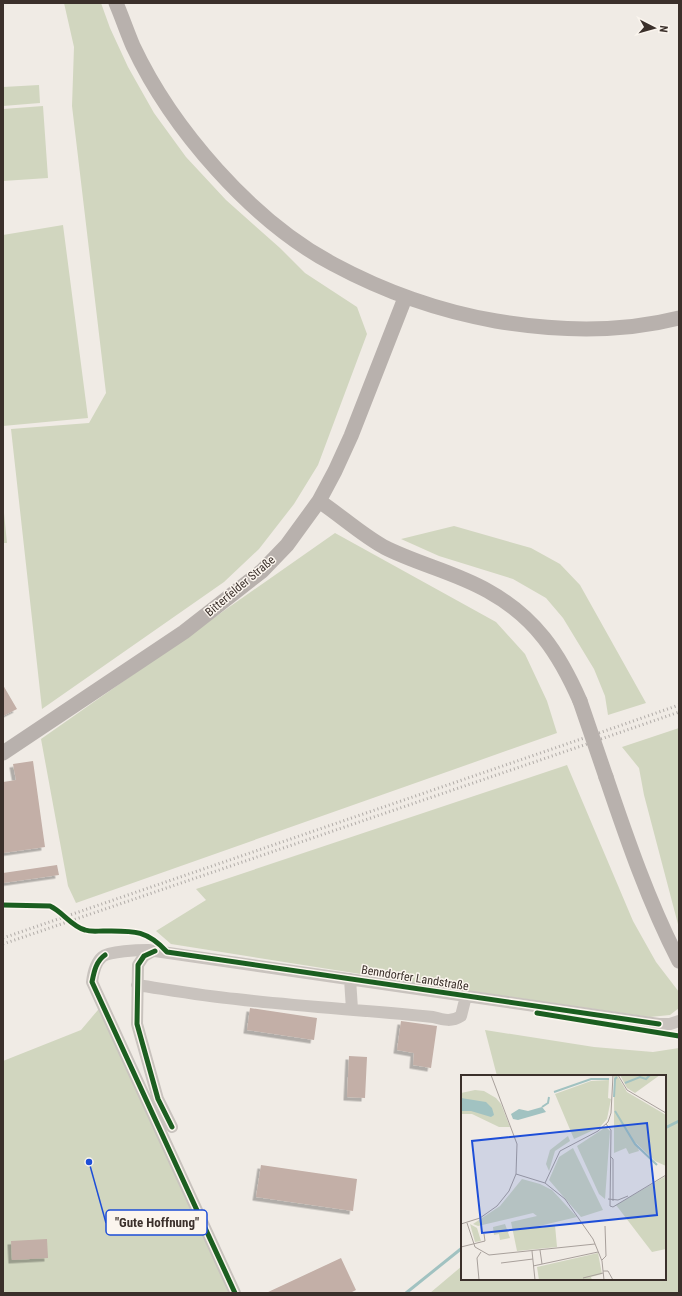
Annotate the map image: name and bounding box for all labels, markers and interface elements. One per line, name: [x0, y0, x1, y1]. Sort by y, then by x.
north arrow: [634, 8, 674, 48]
text: N: [657, 25, 670, 33]
street label: Bitterfelder Straße: [202, 553, 278, 619]
street label: Benndorfer Landstraße: [360, 963, 470, 993]
inset map: [461, 1075, 666, 1280]
callout: "Gute Hoffnung": [106, 1210, 207, 1235]
text: "Gute Hoffnung": [115, 1215, 199, 1230]

